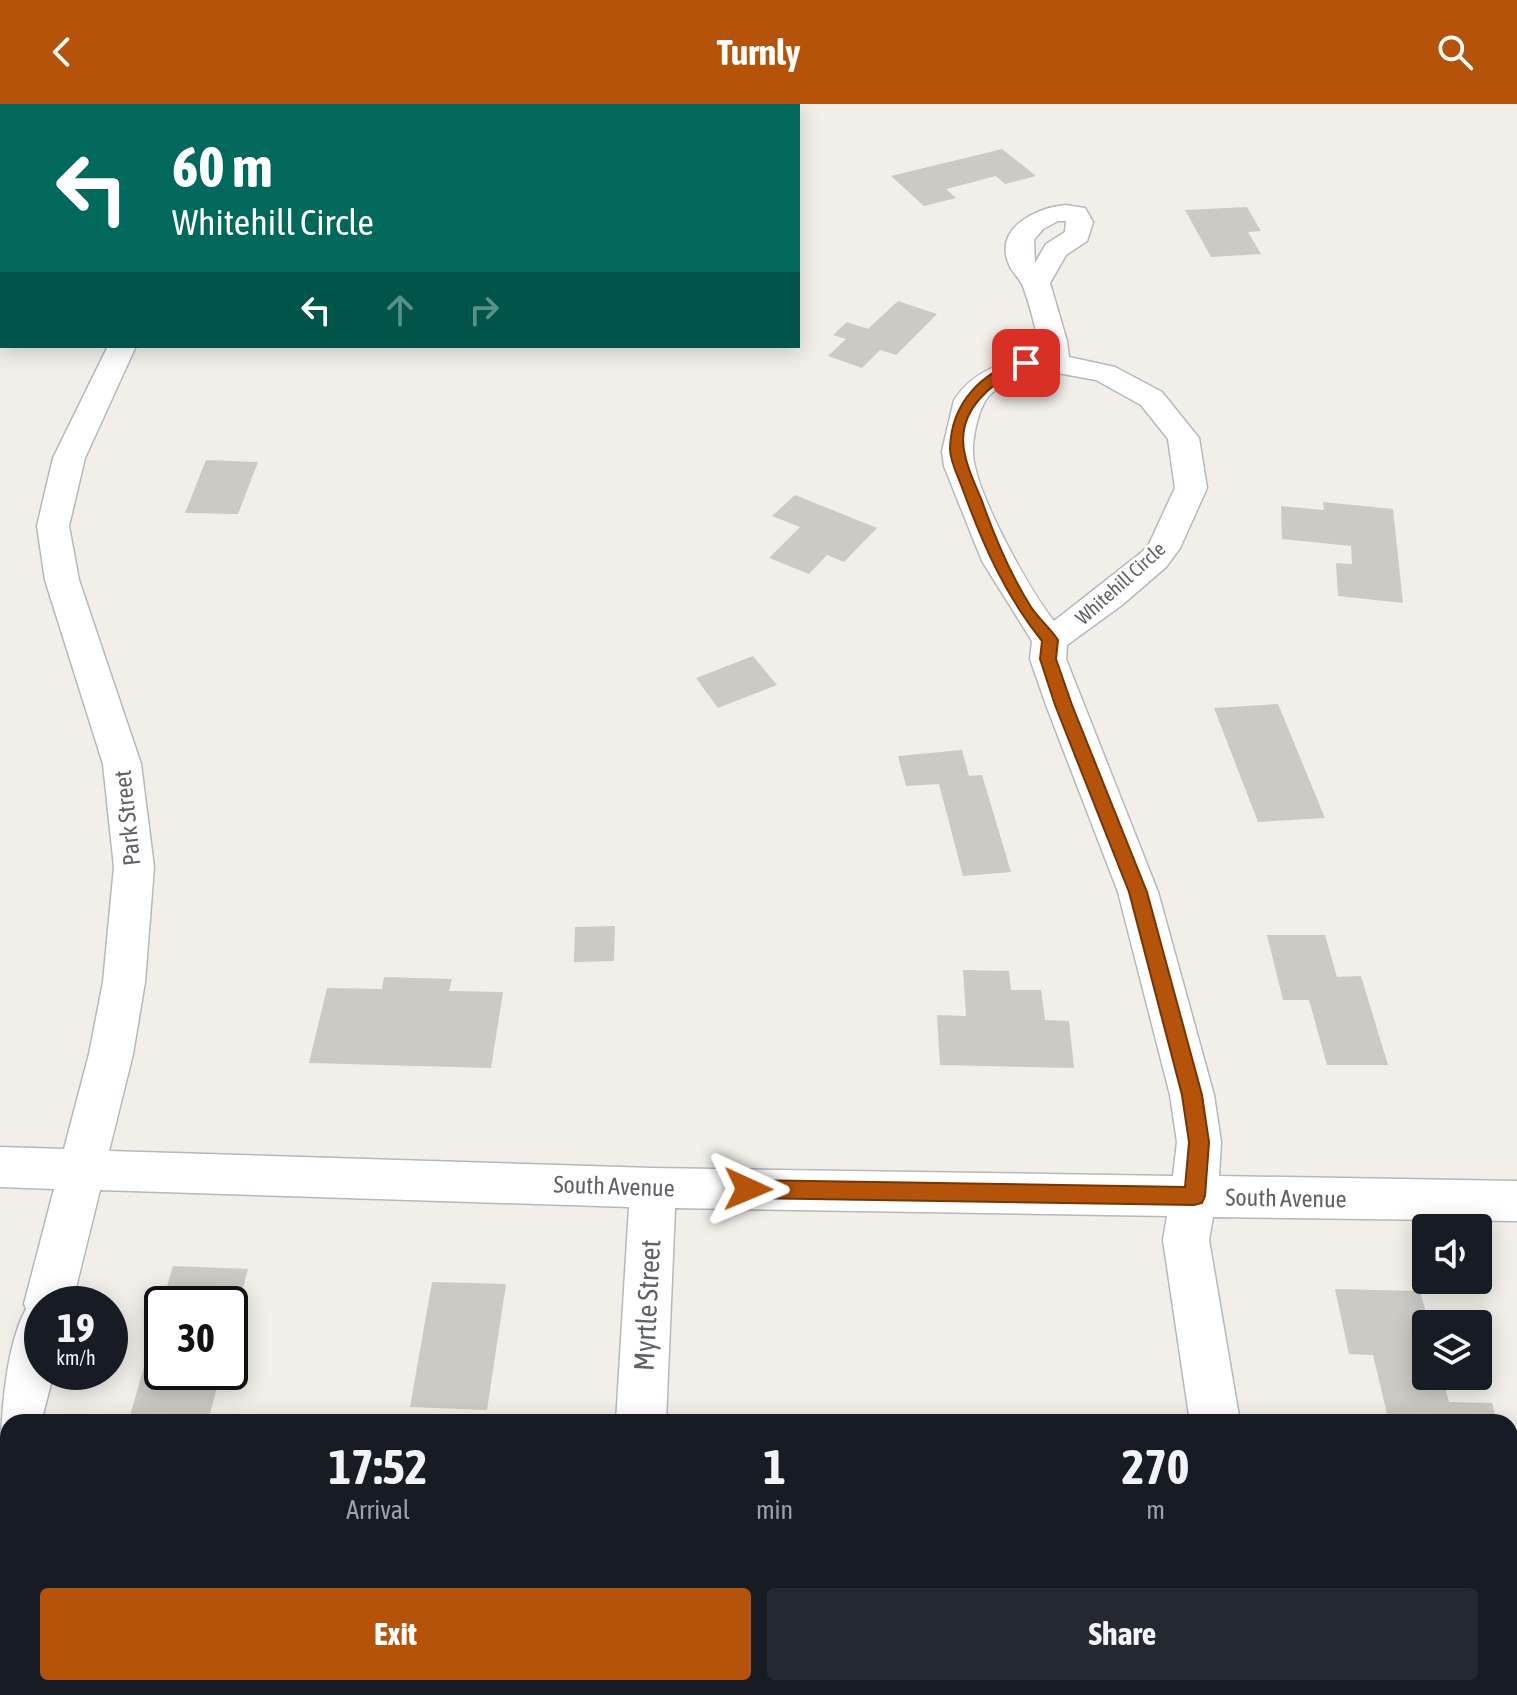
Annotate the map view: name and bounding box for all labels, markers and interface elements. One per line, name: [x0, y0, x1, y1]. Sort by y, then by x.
icon: back: [40, 30, 84, 74]
icon: search: [1433, 30, 1477, 74]
text: Turnly: [717, 31, 800, 73]
text: 60 m: [172, 135, 273, 199]
icon: left: [40, 136, 144, 240]
text: Whitehill Circle: [172, 201, 374, 243]
icon: left: [294, 288, 338, 332]
icon: ahead: [378, 288, 422, 332]
icon: right: [462, 288, 506, 332]
pin: [992, 329, 1060, 397]
icon: arrive: [1004, 341, 1048, 385]
street label: Whitehill Circle: [1071, 537, 1169, 629]
street label: Park Street: [109, 769, 145, 867]
position arrow: [706, 1147, 790, 1231]
street label: South Avenue: [553, 1170, 675, 1202]
street label: South Avenue: [1225, 1183, 1347, 1213]
map controls: [1412, 1214, 1492, 1390]
button: sound: [1412, 1214, 1492, 1294]
street label: Myrtle Street: [628, 1239, 666, 1371]
speed limit sign: 30: [144, 1286, 248, 1390]
text: 19: [57, 1305, 95, 1350]
button: layers: [1412, 1310, 1492, 1390]
text: km/h: [56, 1346, 96, 1369]
text: 17:52: [329, 1439, 427, 1494]
text: 1: [763, 1439, 786, 1494]
text: 270: [1122, 1439, 1189, 1494]
text: Arrival: [346, 1495, 410, 1525]
text: min: [756, 1495, 793, 1525]
text: m: [1146, 1495, 1165, 1525]
button: Exit: [40, 1588, 751, 1680]
button: Share: [767, 1588, 1478, 1680]

